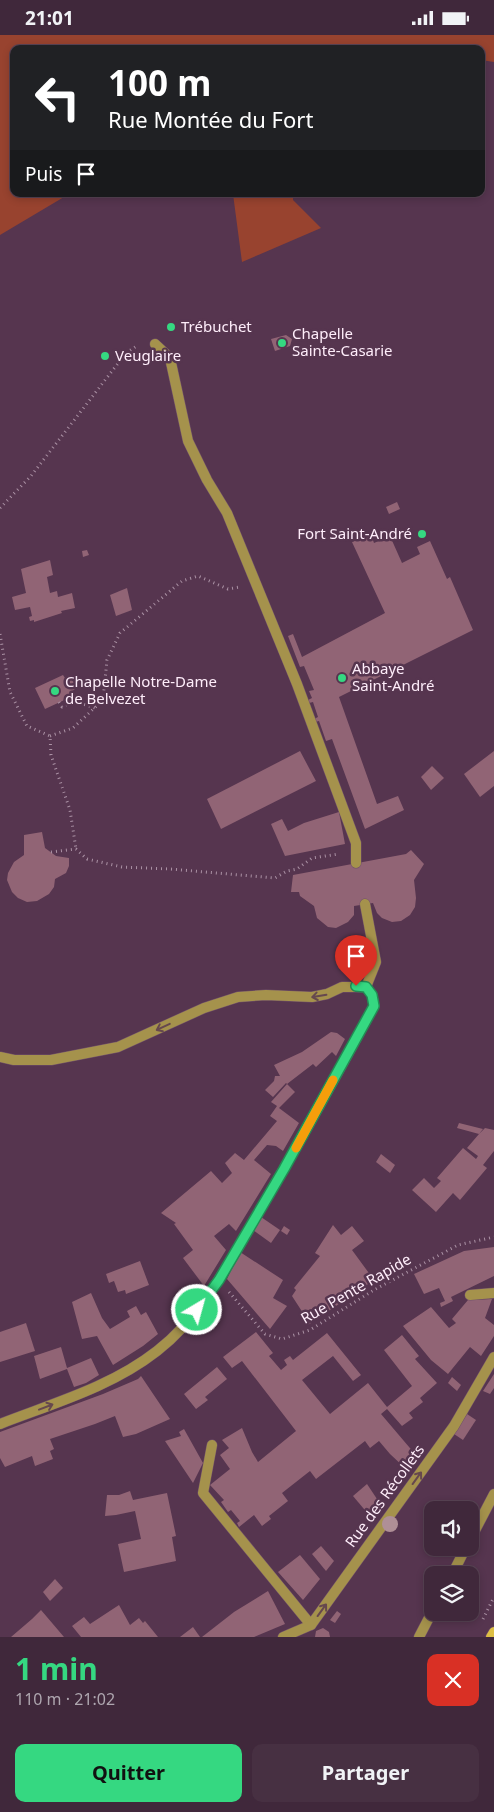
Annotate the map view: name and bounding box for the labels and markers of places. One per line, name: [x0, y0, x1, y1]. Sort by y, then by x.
place label: Trébuchet: [181, 316, 252, 336]
marker: Trébuchet: [165, 321, 177, 333]
place label: Chapelle Sainte-Casarie: [292, 323, 393, 360]
marker: Chapelle Sainte-Casarie: [276, 337, 288, 349]
place label: Veuglaire: [115, 345, 181, 365]
marker: Veuglaire: [99, 350, 111, 362]
place label: Fort Saint-André: [297, 523, 412, 543]
marker: Fort Saint-André: [416, 528, 428, 540]
place label: Abbaye Saint-André: [352, 658, 434, 695]
place label: Chapelle Notre-Dame de Belvezet: [65, 671, 217, 708]
marker: Abbaye Saint-André: [336, 672, 348, 684]
marker: Chapelle Notre-Dame de Belvezet: [49, 685, 61, 697]
pin: [335, 935, 377, 986]

